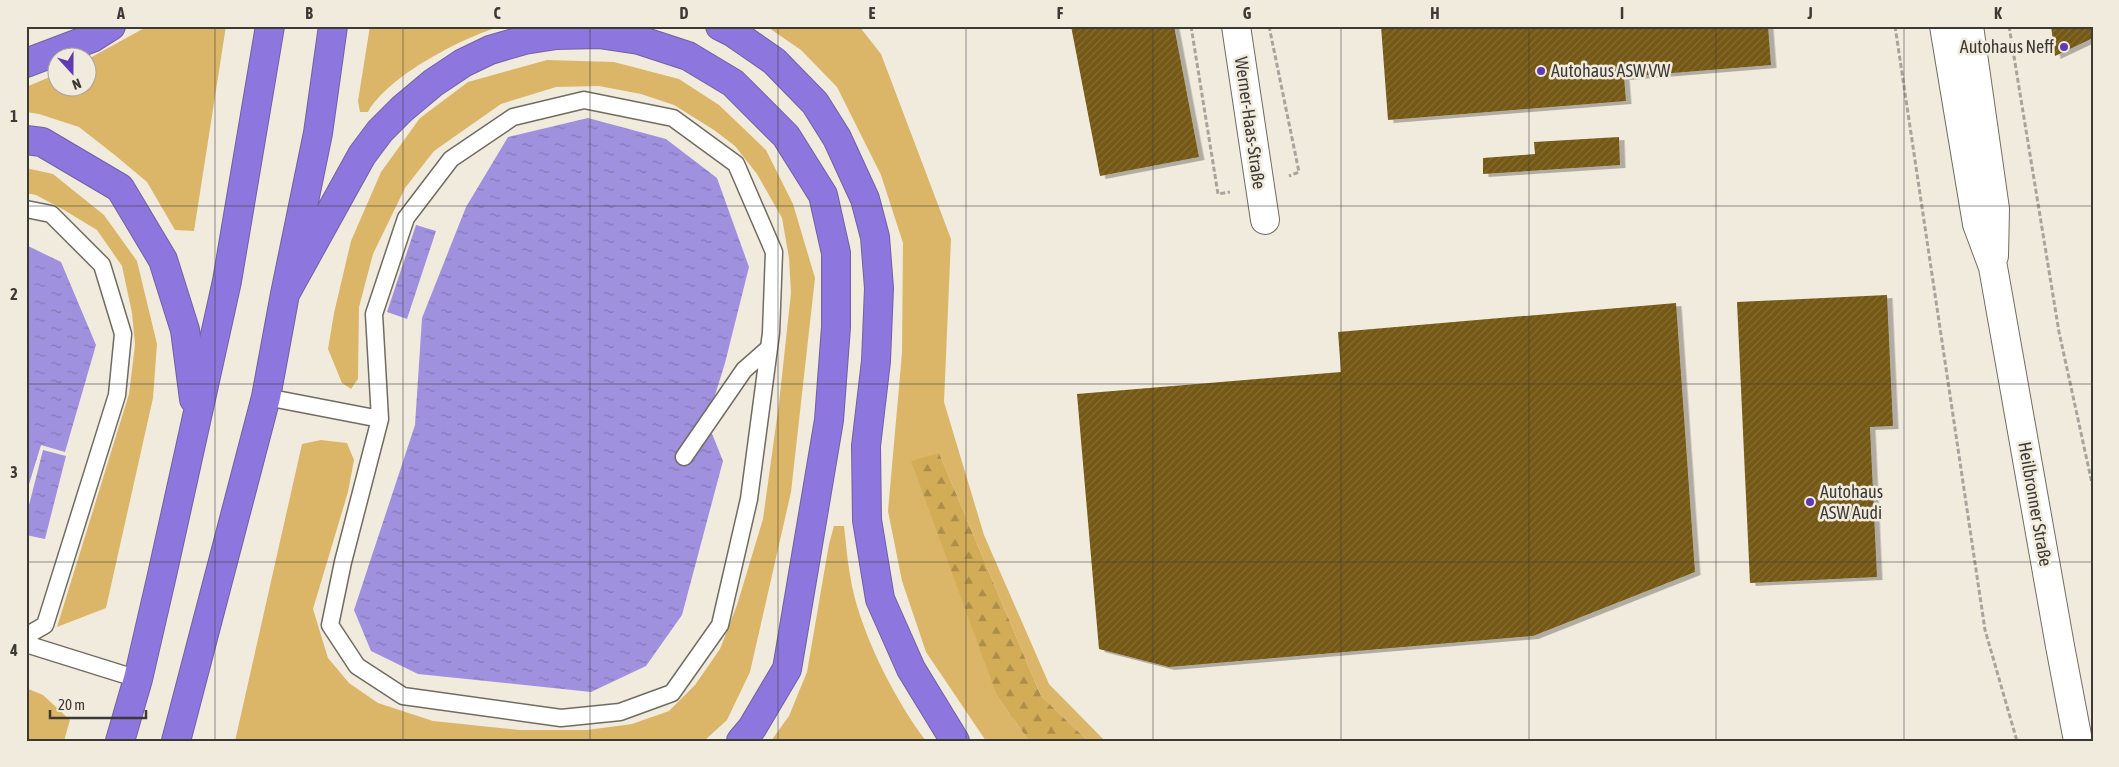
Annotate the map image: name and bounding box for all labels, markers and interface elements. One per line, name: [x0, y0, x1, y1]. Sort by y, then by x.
text: A: [116, 4, 125, 22]
text: B: [305, 4, 313, 22]
text: C: [493, 4, 501, 22]
text: D: [680, 4, 689, 22]
text: E: [869, 4, 876, 22]
text: F: [1057, 4, 1064, 22]
text: G: [1243, 4, 1252, 22]
text: H: [1430, 4, 1440, 22]
text: I: [1620, 4, 1624, 22]
text: J: [1806, 4, 1813, 22]
text: K: [1994, 4, 2002, 22]
place label: Autohaus Neff: [1960, 36, 2054, 57]
marker: Autohaus Neff: [2058, 41, 2070, 53]
north arrow: [48, 48, 98, 98]
street label: Werner-Haas-Straße: [1231, 55, 1270, 190]
place label: Autohaus ASW VW: [1551, 60, 1670, 81]
marker: Autohaus ASW VW: [1535, 65, 1547, 77]
text: N: [70, 75, 83, 93]
text: 1: [10, 107, 18, 125]
text: 2: [10, 285, 18, 303]
street label: Heilbronner Straße: [2014, 440, 2057, 568]
text: 3: [10, 463, 18, 481]
place label: Autohaus ASW Audi: [1820, 481, 1883, 523]
marker: Autohaus ASW Audi: [1804, 496, 1816, 508]
text: 4: [9, 641, 18, 659]
scale bar: [50, 687, 146, 719]
text: 20 m: [58, 696, 85, 713]

